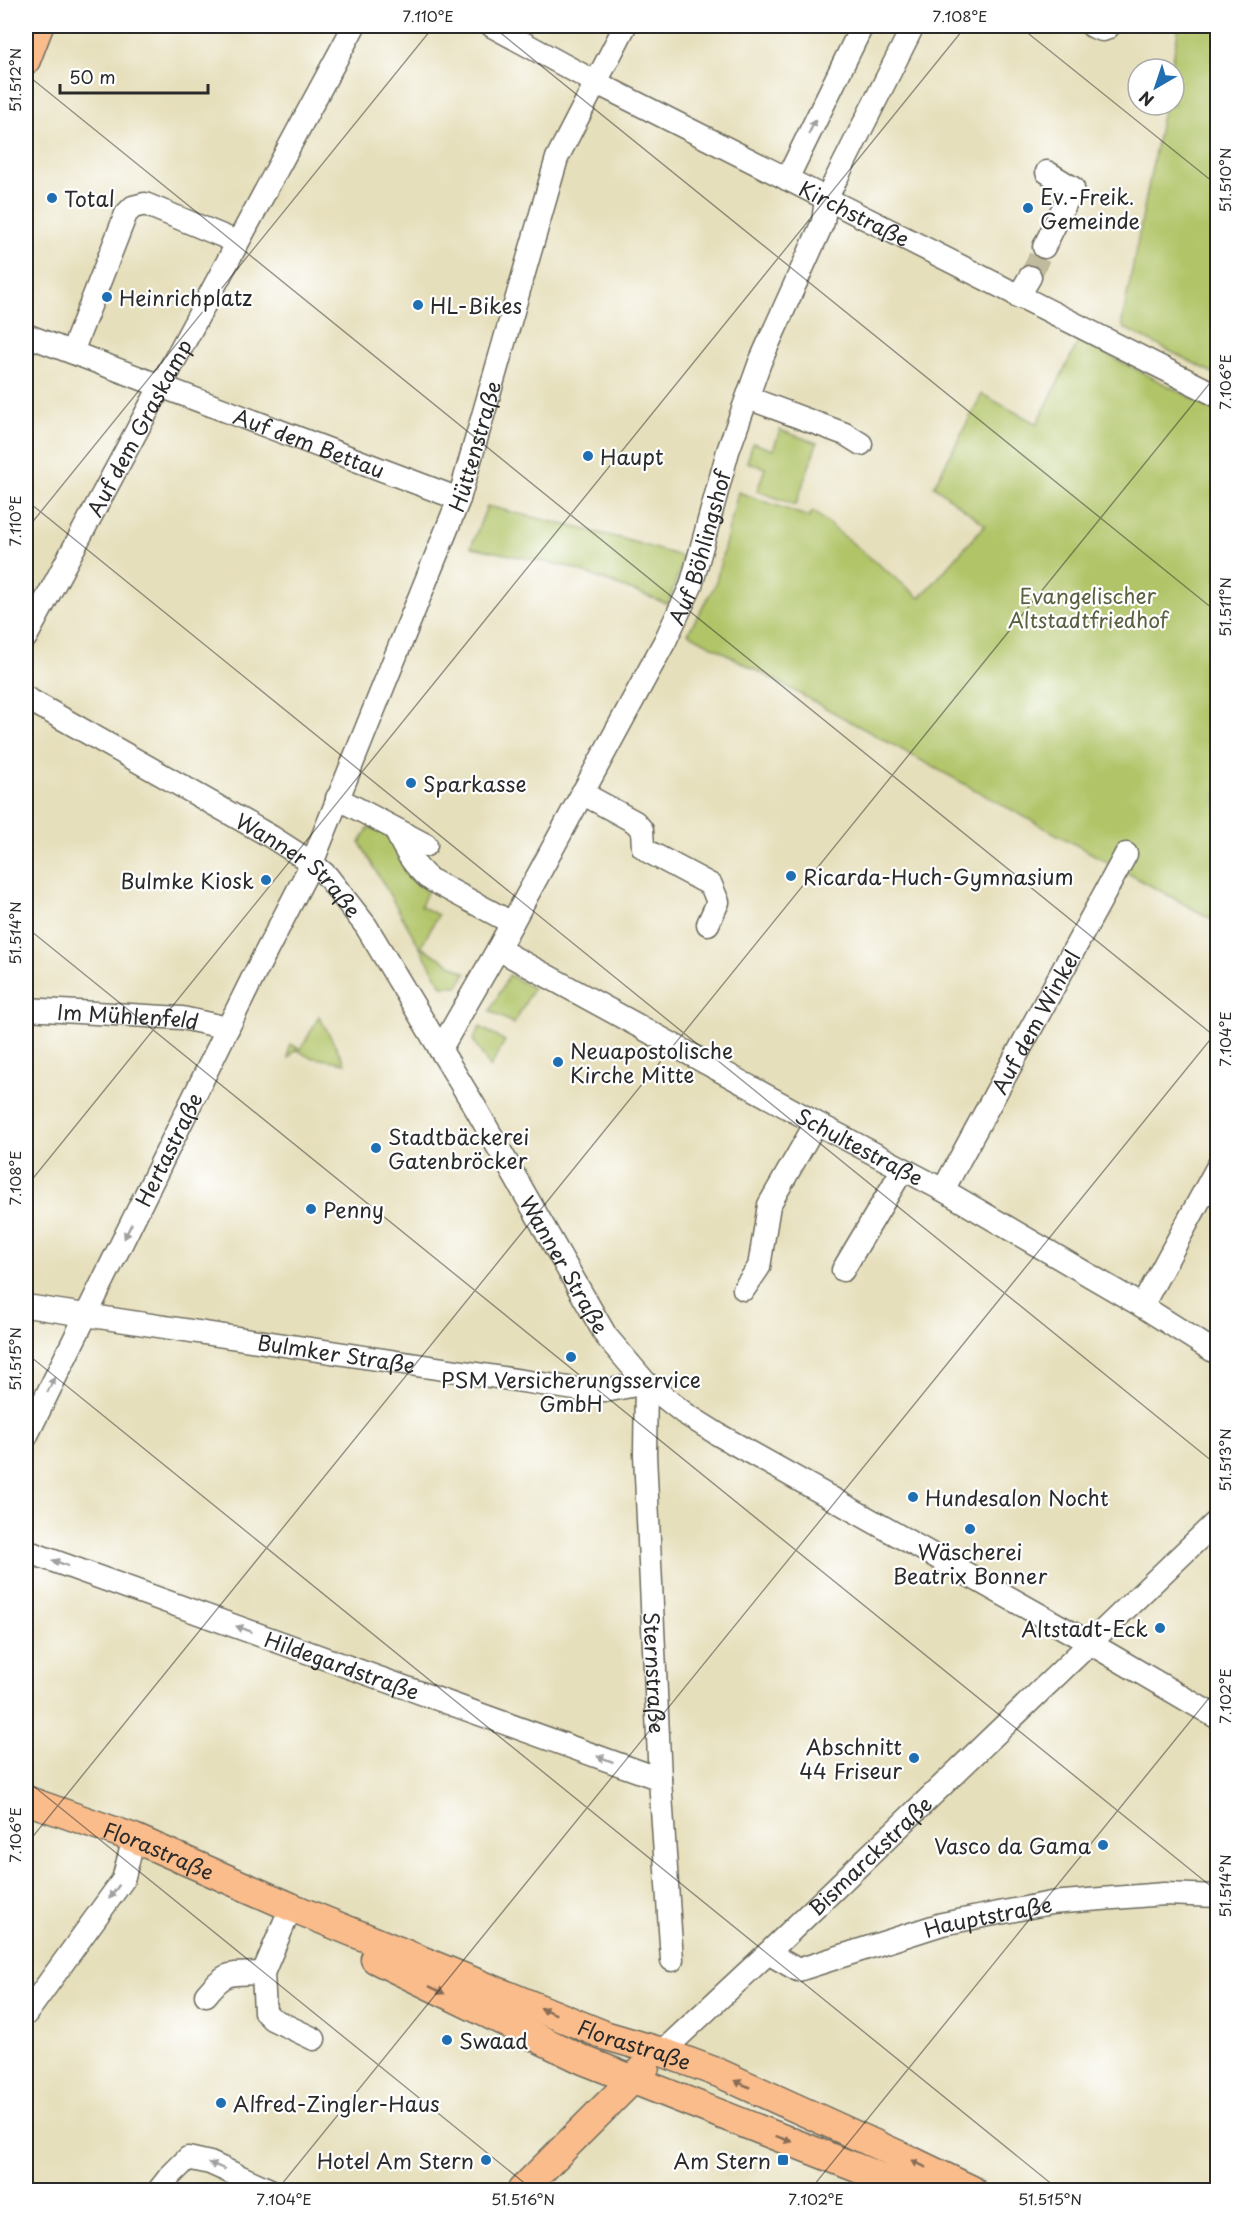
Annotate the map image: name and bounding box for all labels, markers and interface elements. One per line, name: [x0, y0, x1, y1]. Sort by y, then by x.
text: 7.110°E: [402, 4, 454, 27]
text: 7.108°E: [933, 4, 987, 27]
text: 51.512°N: [3, 48, 26, 112]
scale bar: [60, 57, 208, 95]
north arrow: [1126, 57, 1186, 117]
text: 50 m: [69, 63, 116, 90]
text: N: [1133, 86, 1158, 113]
one-way arrow: [808, 118, 817, 135]
text: 51.510°N: [1213, 148, 1236, 212]
street label: Kirchstraße: [794, 172, 915, 254]
place label: Ev.-Freik. Gemeinde: [1040, 180, 1140, 236]
place label: Total: [64, 182, 115, 214]
marker: Total: [45, 191, 59, 205]
marker: Ev.-Freik. Gemeinde: [1021, 201, 1035, 215]
place label: Heinrichplatz: [119, 281, 252, 313]
place label: HL-Bikes: [430, 289, 522, 321]
marker: Heinrichplatz: [100, 290, 114, 304]
marker: HL-Bikes: [411, 298, 425, 312]
street label: Auf dem Graskamp: [78, 333, 199, 522]
text: 7.106°E: [1213, 354, 1236, 410]
street label: Hüttenstraße: [440, 377, 508, 516]
street label: Auf dem Bettau: [229, 399, 389, 485]
place label: Haupt: [600, 440, 664, 472]
marker: Haupt: [581, 449, 595, 463]
street label: Auf Böhlingshof: [659, 465, 738, 630]
text: 7.110°E: [3, 495, 26, 547]
text: 51.511°N: [1213, 577, 1236, 637]
park label: Evangelischer Altstadtfriedhof: [1008, 579, 1170, 635]
place label: Sparkasse: [423, 767, 527, 799]
marker: Sparkasse: [404, 776, 418, 790]
street label: Wanner Straße: [230, 804, 369, 924]
place label: Ricarda-Huch-Gymnasium: [803, 860, 1074, 892]
place label: Bulmke Kiosk: [121, 864, 254, 896]
marker: Ricarda-Huch-Gymnasium: [784, 869, 798, 883]
marker: Bulmke Kiosk: [259, 873, 273, 887]
text: 51.514°N: [3, 901, 26, 965]
street label: Auf dem Winkel: [983, 943, 1087, 1099]
street label: Im Mühlenfeld: [56, 995, 202, 1037]
text: 7.104°E: [1213, 1011, 1236, 1067]
place label: Neuapostolische Kirche Mitte: [570, 1034, 733, 1090]
marker: Neuapostolische Kirche Mitte: [551, 1055, 565, 1069]
street label: Hertastraße: [126, 1087, 210, 1212]
street label: Schultestraße: [790, 1099, 929, 1193]
place label: Stadtbäckerei Gatenbröcker: [388, 1120, 529, 1176]
marker: Stadtbäckerei Gatenbröcker: [369, 1141, 383, 1155]
text: 7.108°E: [3, 1151, 26, 1205]
street label: Wanner Straße: [513, 1189, 617, 1340]
place label: Penny: [323, 1193, 384, 1225]
marker: Penny: [304, 1202, 318, 1216]
one-way arrow: [123, 1222, 132, 1239]
street label: Bulmker Straße: [255, 1325, 418, 1381]
text: 51.515°N: [3, 1327, 26, 1391]
marker: PSM Versicherungsservice GmbH: [564, 1350, 578, 1364]
place label: PSM Versicherungsservice GmbH: [441, 1363, 701, 1419]
one-way arrow: [47, 1376, 56, 1393]
text: 51.513°N: [1213, 1428, 1236, 1492]
place label: Hundesalon Nocht: [925, 1481, 1109, 1513]
marker: Hundesalon Nocht: [906, 1490, 920, 1504]
marker: Wäscherei Beatrix Bonner: [963, 1522, 977, 1536]
place label: Wäscherei Beatrix Bonner: [893, 1535, 1047, 1591]
one-way arrow: [51, 1558, 69, 1568]
street label: Sternstraße: [636, 1611, 674, 1734]
place label: Altstadt-Eck: [1021, 1612, 1148, 1644]
marker: Altstadt-Eck: [1153, 1621, 1167, 1635]
street label: Hildegardstraße: [260, 1622, 424, 1707]
one-way arrow: [235, 1624, 253, 1634]
text: 7.102°E: [1213, 1668, 1236, 1724]
place label: Abschnitt 44 Friseur: [799, 1730, 902, 1786]
marker: Abschnitt 44 Friseur: [907, 1751, 921, 1765]
one-way arrow: [596, 1754, 614, 1764]
street label: Bismarckstraße: [800, 1788, 939, 1923]
text: 7.106°E: [3, 1807, 26, 1863]
street label: Florastraße: [99, 1812, 220, 1887]
place label: Vasco da Gama: [934, 1829, 1092, 1861]
marker: Vasco da Gama: [1096, 1838, 1110, 1852]
text: 51.514°N: [1213, 1854, 1236, 1918]
one-way arrow: [108, 1883, 120, 1899]
street label: Hauptstraße: [919, 1887, 1054, 1945]
one-way arrow: [429, 1985, 446, 1994]
one-way arrow: [538, 2006, 556, 2016]
street label: Florastraße: [573, 2010, 696, 2077]
place label: Swaad: [459, 2024, 528, 2056]
marker: Swaad: [440, 2033, 454, 2047]
one-way arrow: [733, 2079, 750, 2088]
place label: Alfred-Zingler-Haus: [233, 2087, 440, 2119]
marker: Alfred-Zingler-Haus: [214, 2096, 228, 2110]
one-way arrow: [775, 2134, 793, 2144]
place label: Hotel Am Stern: [317, 2144, 474, 2176]
place label: Am Stern: [674, 2144, 771, 2176]
marker: Hotel Am Stern: [479, 2153, 493, 2167]
marker: Am Stern: [776, 2153, 790, 2167]
one-way arrow: [911, 2160, 928, 2169]
one-way arrow: [207, 2161, 225, 2171]
text: 7.104°E: [256, 2187, 312, 2210]
text: 51.516°N: [491, 2187, 555, 2210]
text: 7.102°E: [788, 2187, 844, 2210]
text: 51.515°N: [1018, 2187, 1082, 2210]

